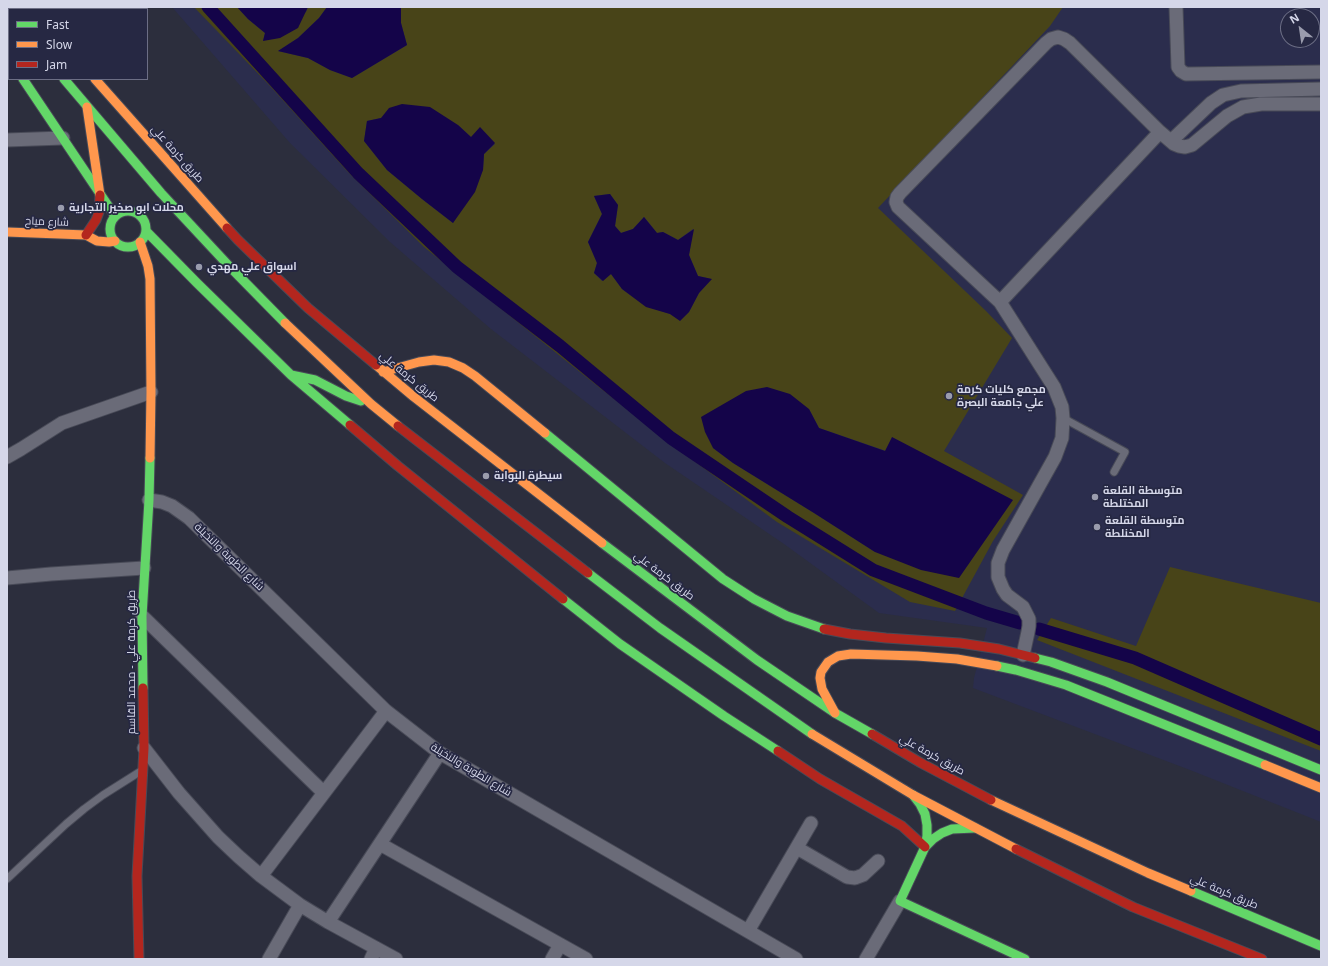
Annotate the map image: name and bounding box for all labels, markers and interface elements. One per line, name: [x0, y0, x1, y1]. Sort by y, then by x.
legend: [8, 8, 148, 80]
north arrow: [1280, 8, 1320, 48]
text: N: [1287, 9, 1302, 27]
text: Fast: [46, 16, 69, 33]
text: Slow: [46, 36, 72, 53]
text: Jam: [46, 56, 67, 73]
street label: طريق كرمة علي: [148, 123, 206, 185]
place label: محلات ابو صخير التجارية: [69, 201, 184, 215]
marker: محلات ابو صخير التجارية: [56, 203, 66, 213]
street label: شارع مياح: [25, 215, 69, 229]
place label: اسواق علي مهدي: [207, 260, 297, 274]
marker: اسواق علي مهدي: [194, 262, 204, 272]
street label: طريق كرمة علي: [377, 349, 441, 405]
place label: مجمع كليات كرمة علي جامعة البصرة: [957, 383, 1046, 409]
marker: مجمع كليات كرمة علي جامعة البصرة: [944, 391, 954, 401]
place label: سيطرة البوابة: [494, 469, 562, 483]
marker: سيطرة البوابة: [481, 471, 491, 481]
place label: متوسطة القلعة المختلطة: [1103, 484, 1182, 510]
marker: متوسطة القلعة المختلطة: [1090, 492, 1100, 502]
place label: متوسطة القلعة المخنلطة: [1105, 514, 1184, 540]
street label: شارع الطوبة والنخيلة: [191, 520, 267, 594]
marker: متوسطة القلعة المخنلطة: [1092, 522, 1102, 532]
street label: طريق كرمة علي: [631, 549, 697, 603]
street label: طريق كرمة علي - محمد القاسم: [125, 590, 139, 734]
street label: طريق كرمة علي: [897, 732, 967, 778]
street label: شارع الطوبة والنخيلة: [428, 741, 514, 799]
street label: طريق كرمة علي: [1188, 872, 1260, 912]

